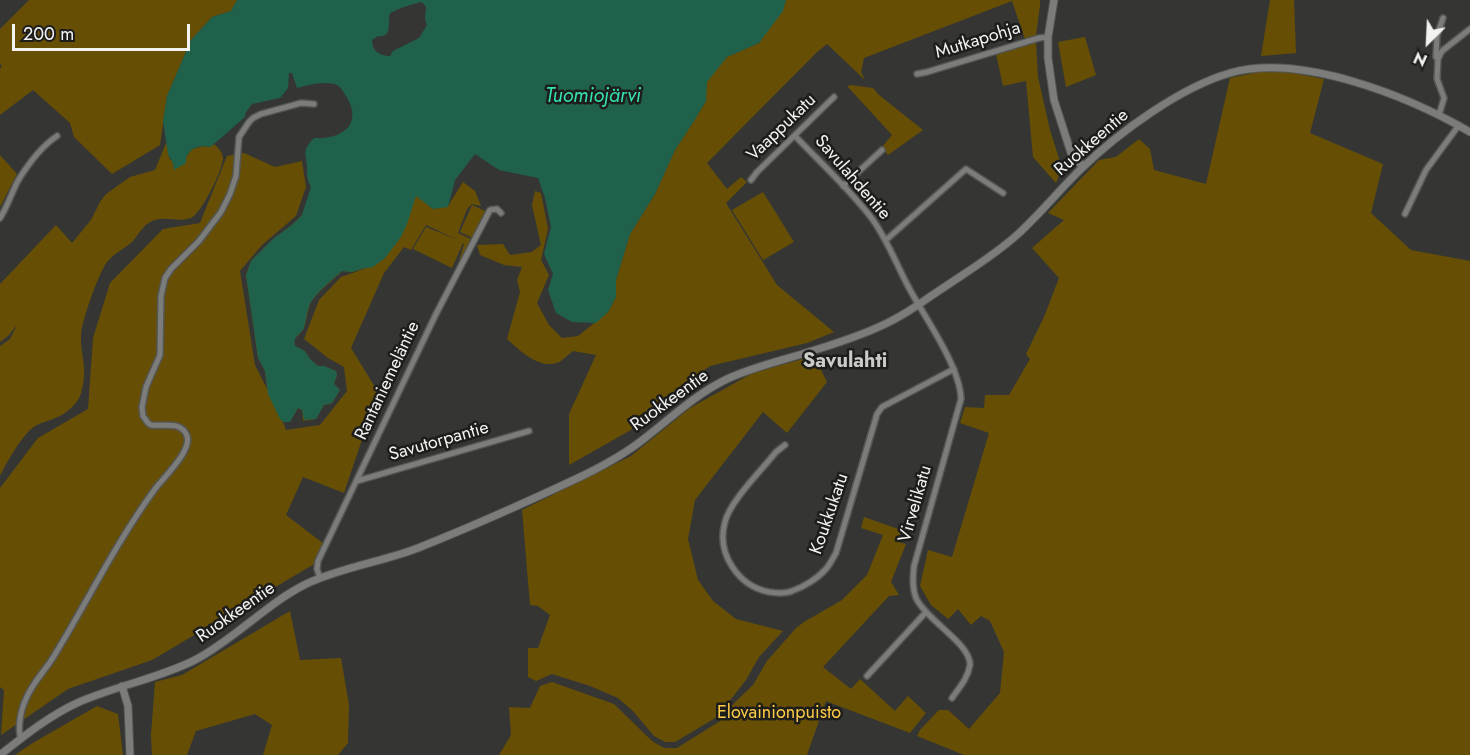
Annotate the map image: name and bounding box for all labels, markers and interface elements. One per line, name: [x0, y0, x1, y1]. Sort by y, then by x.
scale bar: [15, 12, 194, 50]
north arrow: [1398, 12, 1458, 72]
street label: Mutkapohja: [933, 18, 1023, 64]
text: 200 m: [23, 21, 74, 47]
text: N: [1410, 46, 1431, 72]
water label: Tuomiojärvi: [545, 85, 641, 109]
street label: Vaappukatu: [743, 90, 821, 166]
street label: Ruokkeentie: [1051, 105, 1133, 181]
street label: Savulahdentie: [809, 131, 895, 225]
street label: Rantaniemeläntie: [351, 318, 425, 444]
district label: Savulahti: [803, 350, 887, 374]
street label: Ruokkeentie: [627, 365, 713, 437]
street label: Savutorpantie: [387, 417, 491, 467]
street label: Virvelikatu: [895, 463, 937, 545]
street label: Koukkukatu: [806, 471, 854, 557]
street label: Ruokkeentie: [192, 578, 280, 648]
park label: Elovainionpuisto: [717, 703, 841, 725]

